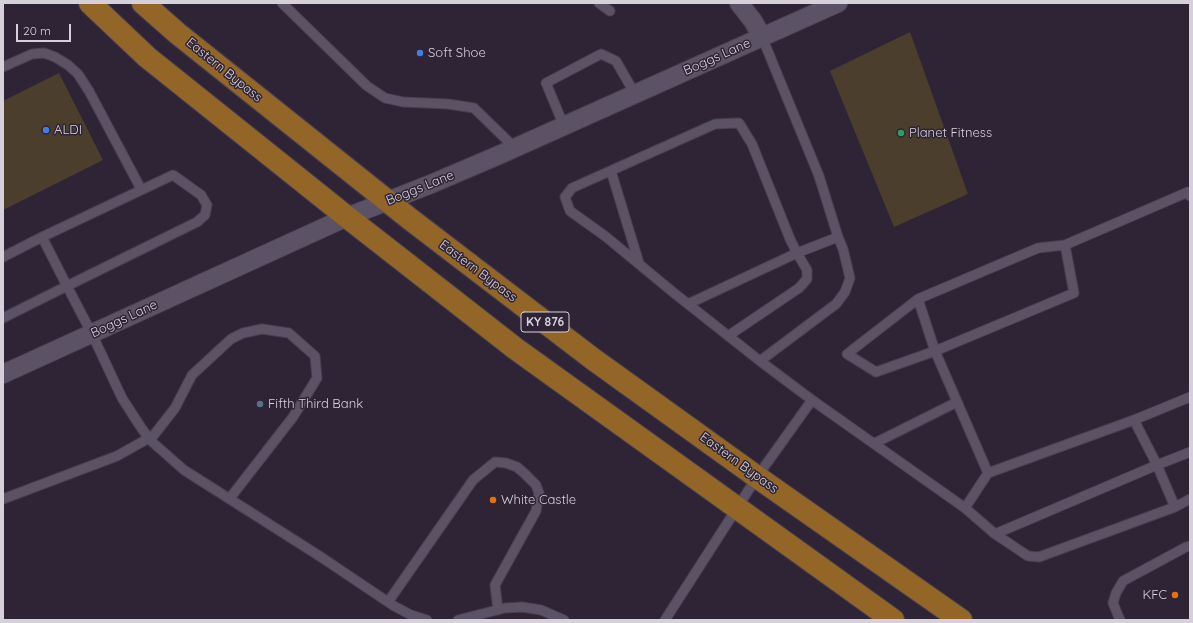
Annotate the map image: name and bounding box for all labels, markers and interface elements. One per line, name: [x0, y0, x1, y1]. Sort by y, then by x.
scale bar: [18, 16, 73, 42]
text: 20 m: [23, 23, 51, 38]
street label: Eastern Bypass: [183, 35, 265, 105]
street label: Boggs Lane: [681, 35, 753, 79]
place label: Soft Shoe: [428, 45, 486, 61]
marker: Soft Shoe: [415, 48, 425, 58]
place label: ALDI: [54, 122, 82, 138]
marker: ALDI: [41, 125, 51, 135]
place label: Planet Fitness: [909, 125, 992, 141]
marker: Planet Fitness: [896, 128, 906, 138]
street label: Boggs Lane: [384, 167, 456, 209]
street label: Eastern Bypass: [436, 237, 520, 305]
street label: Boggs Lane: [88, 297, 160, 341]
road number: KY 876: [521, 312, 569, 332]
place label: Fifth Third Bank: [268, 396, 363, 412]
marker: Fifth Third Bank: [255, 399, 265, 409]
street label: Eastern Bypass: [697, 429, 781, 497]
place label: White Castle: [501, 492, 576, 508]
marker: White Castle: [488, 495, 498, 505]
place label: KFC: [1142, 587, 1167, 603]
marker: KFC: [1170, 590, 1180, 600]

